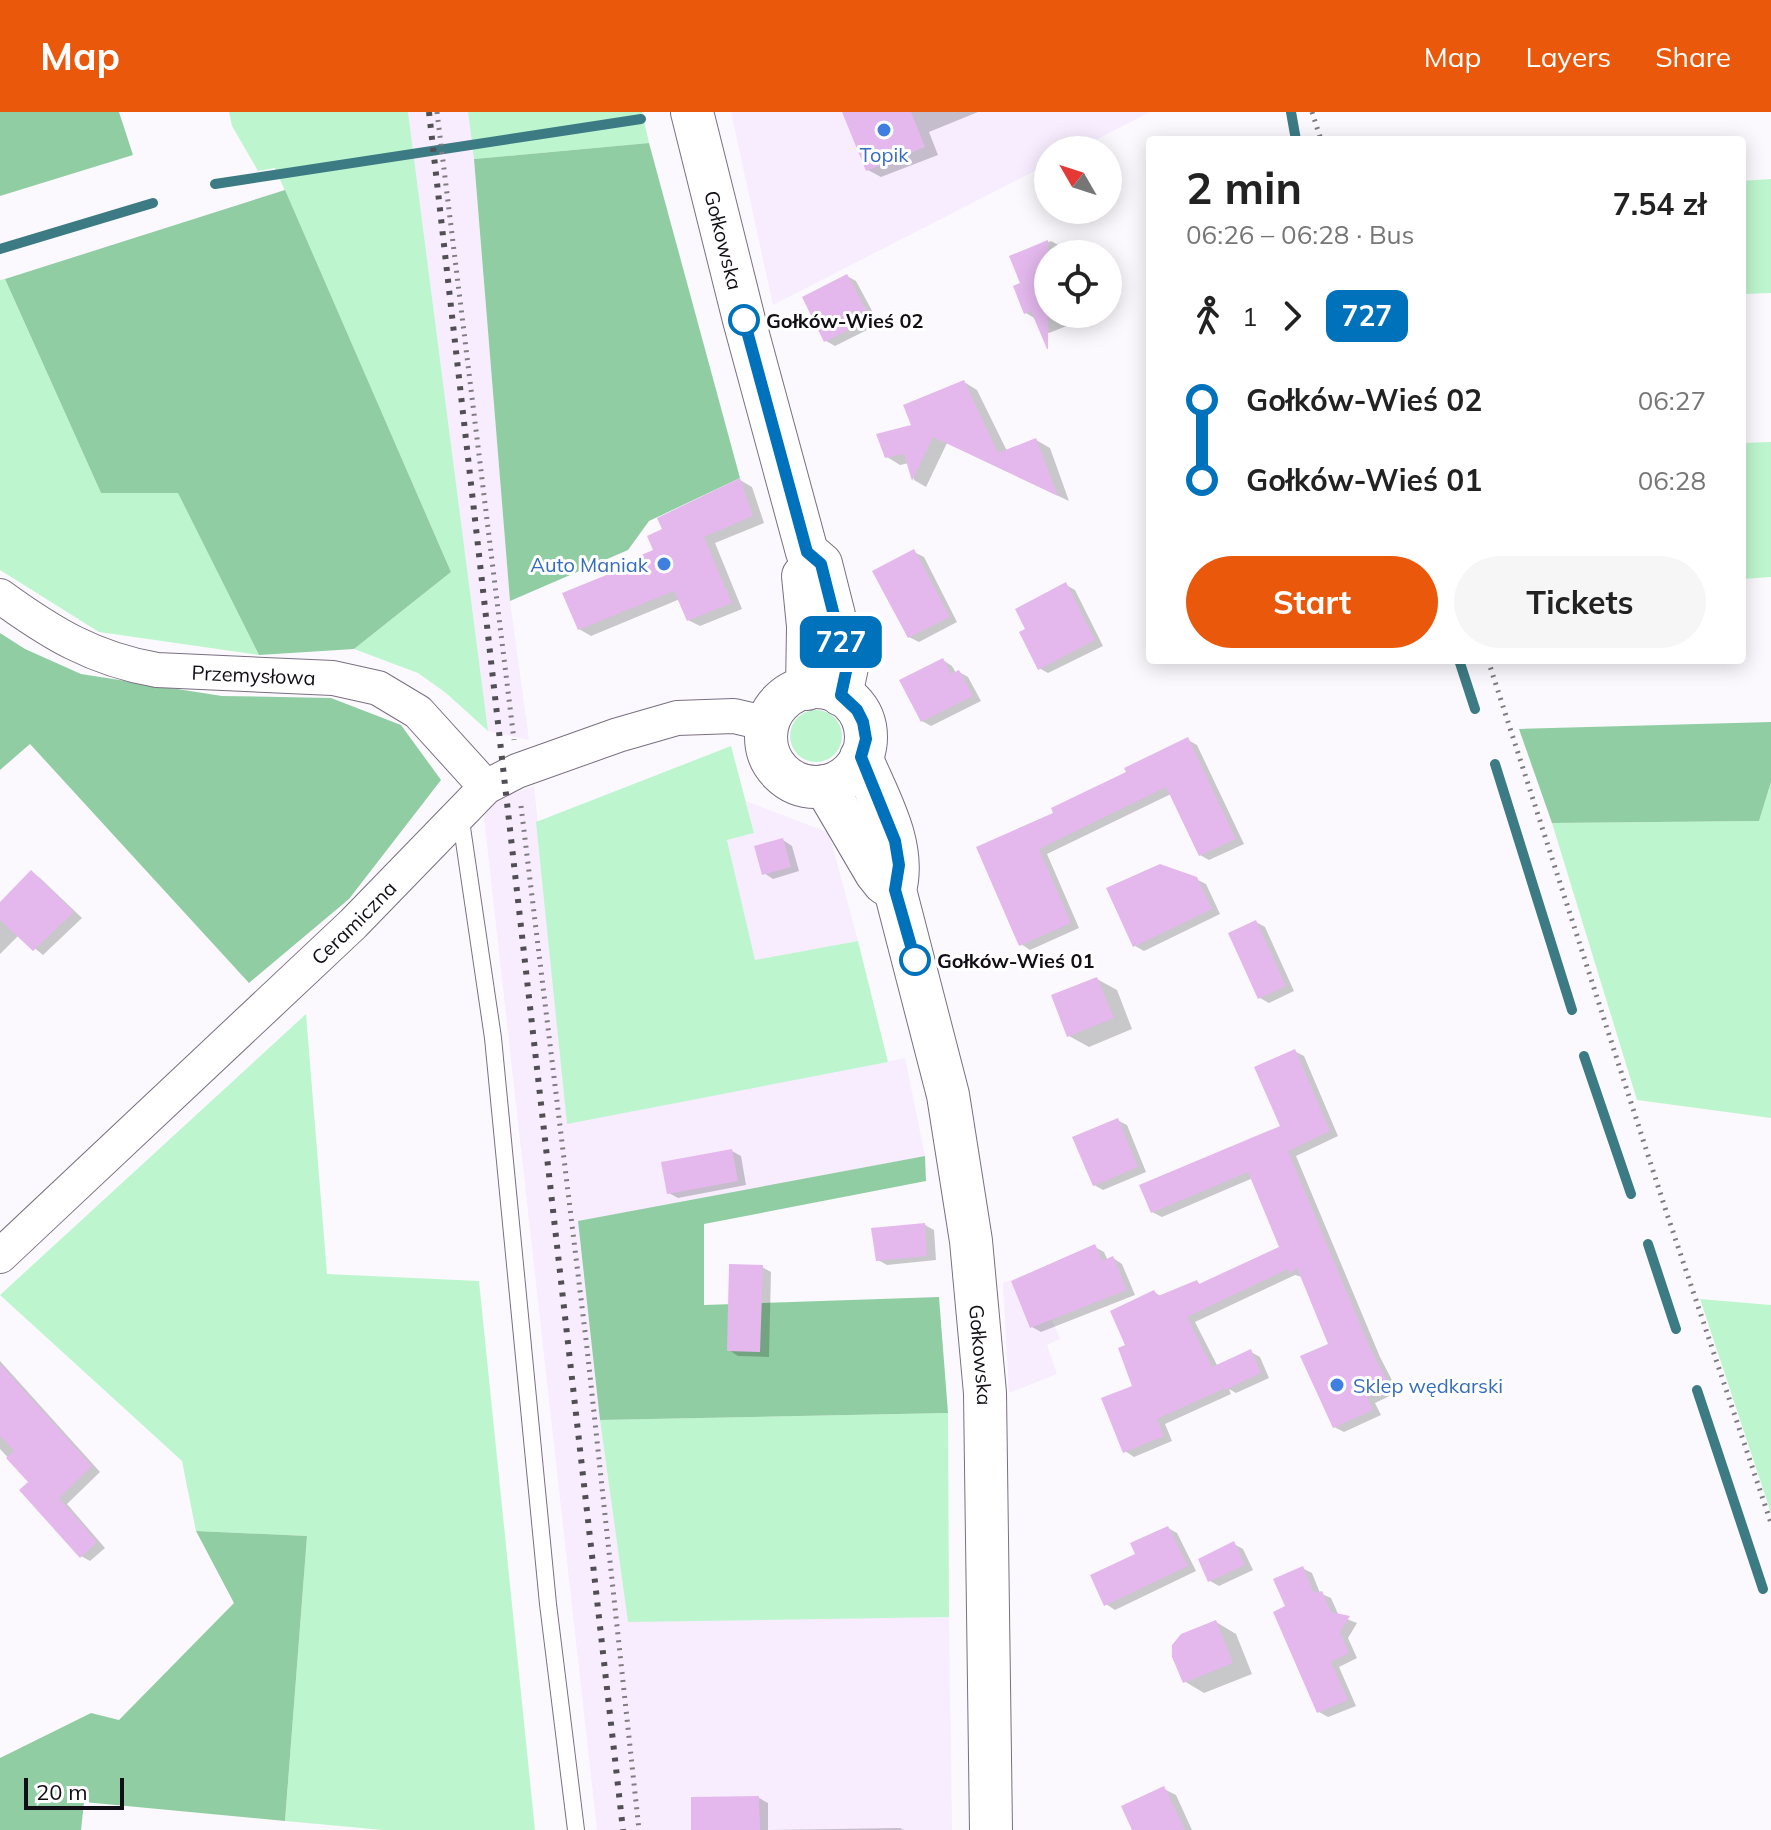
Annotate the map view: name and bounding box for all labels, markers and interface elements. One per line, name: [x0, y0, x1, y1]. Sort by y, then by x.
text: Map: [40, 32, 120, 80]
text: Map: [1424, 39, 1481, 74]
text: Layers: [1525, 39, 1611, 74]
text: Share: [1655, 39, 1731, 74]
marker: Topik: [875, 121, 893, 139]
north arrow: [1034, 136, 1122, 224]
map controls: [1034, 136, 1122, 328]
place label: Topik: [859, 142, 909, 167]
text: 2 min: [1186, 160, 1302, 215]
text: 7.54 zł: [1613, 185, 1706, 223]
street label: Gołkowska: [700, 188, 748, 292]
text: 06:26 – 06:28 · Bus: [1186, 218, 1415, 251]
button: locate: [1034, 240, 1122, 328]
icon: walk: [1186, 294, 1230, 338]
icon: forward: [1270, 294, 1314, 338]
text: 727: [1342, 298, 1392, 333]
text: 1: [1242, 300, 1258, 333]
marker: Gołków-Wieś 02: [729, 305, 759, 335]
place label: Gołków-Wieś 02: [766, 308, 924, 333]
text: Gołków-Wieś 02: [1246, 381, 1482, 419]
text: 06:27: [1638, 384, 1706, 417]
text: Gołków-Wieś 01: [1246, 461, 1482, 499]
text: 06:28: [1638, 464, 1706, 497]
place label: Auto Maniak: [530, 552, 649, 577]
marker: Auto Maniak: [655, 555, 673, 573]
button: Start: [1186, 556, 1438, 648]
button: Tickets: [1454, 556, 1706, 648]
line badge: 727: [795, 616, 887, 668]
text: 727: [816, 624, 866, 659]
street label: Przemysłowa: [191, 659, 316, 690]
street label: Ceramiczna: [306, 875, 401, 970]
marker: Gołków-Wieś 01: [900, 945, 930, 975]
place label: Gołków-Wieś 01: [937, 948, 1095, 973]
street label: Gołkowska: [964, 1303, 998, 1406]
place label: Sklep wędkarski: [1353, 1373, 1503, 1398]
marker: Sklep wędkarski: [1328, 1376, 1346, 1394]
scale bar: [24, 1774, 124, 1810]
text: 20 m: [36, 1778, 87, 1806]

